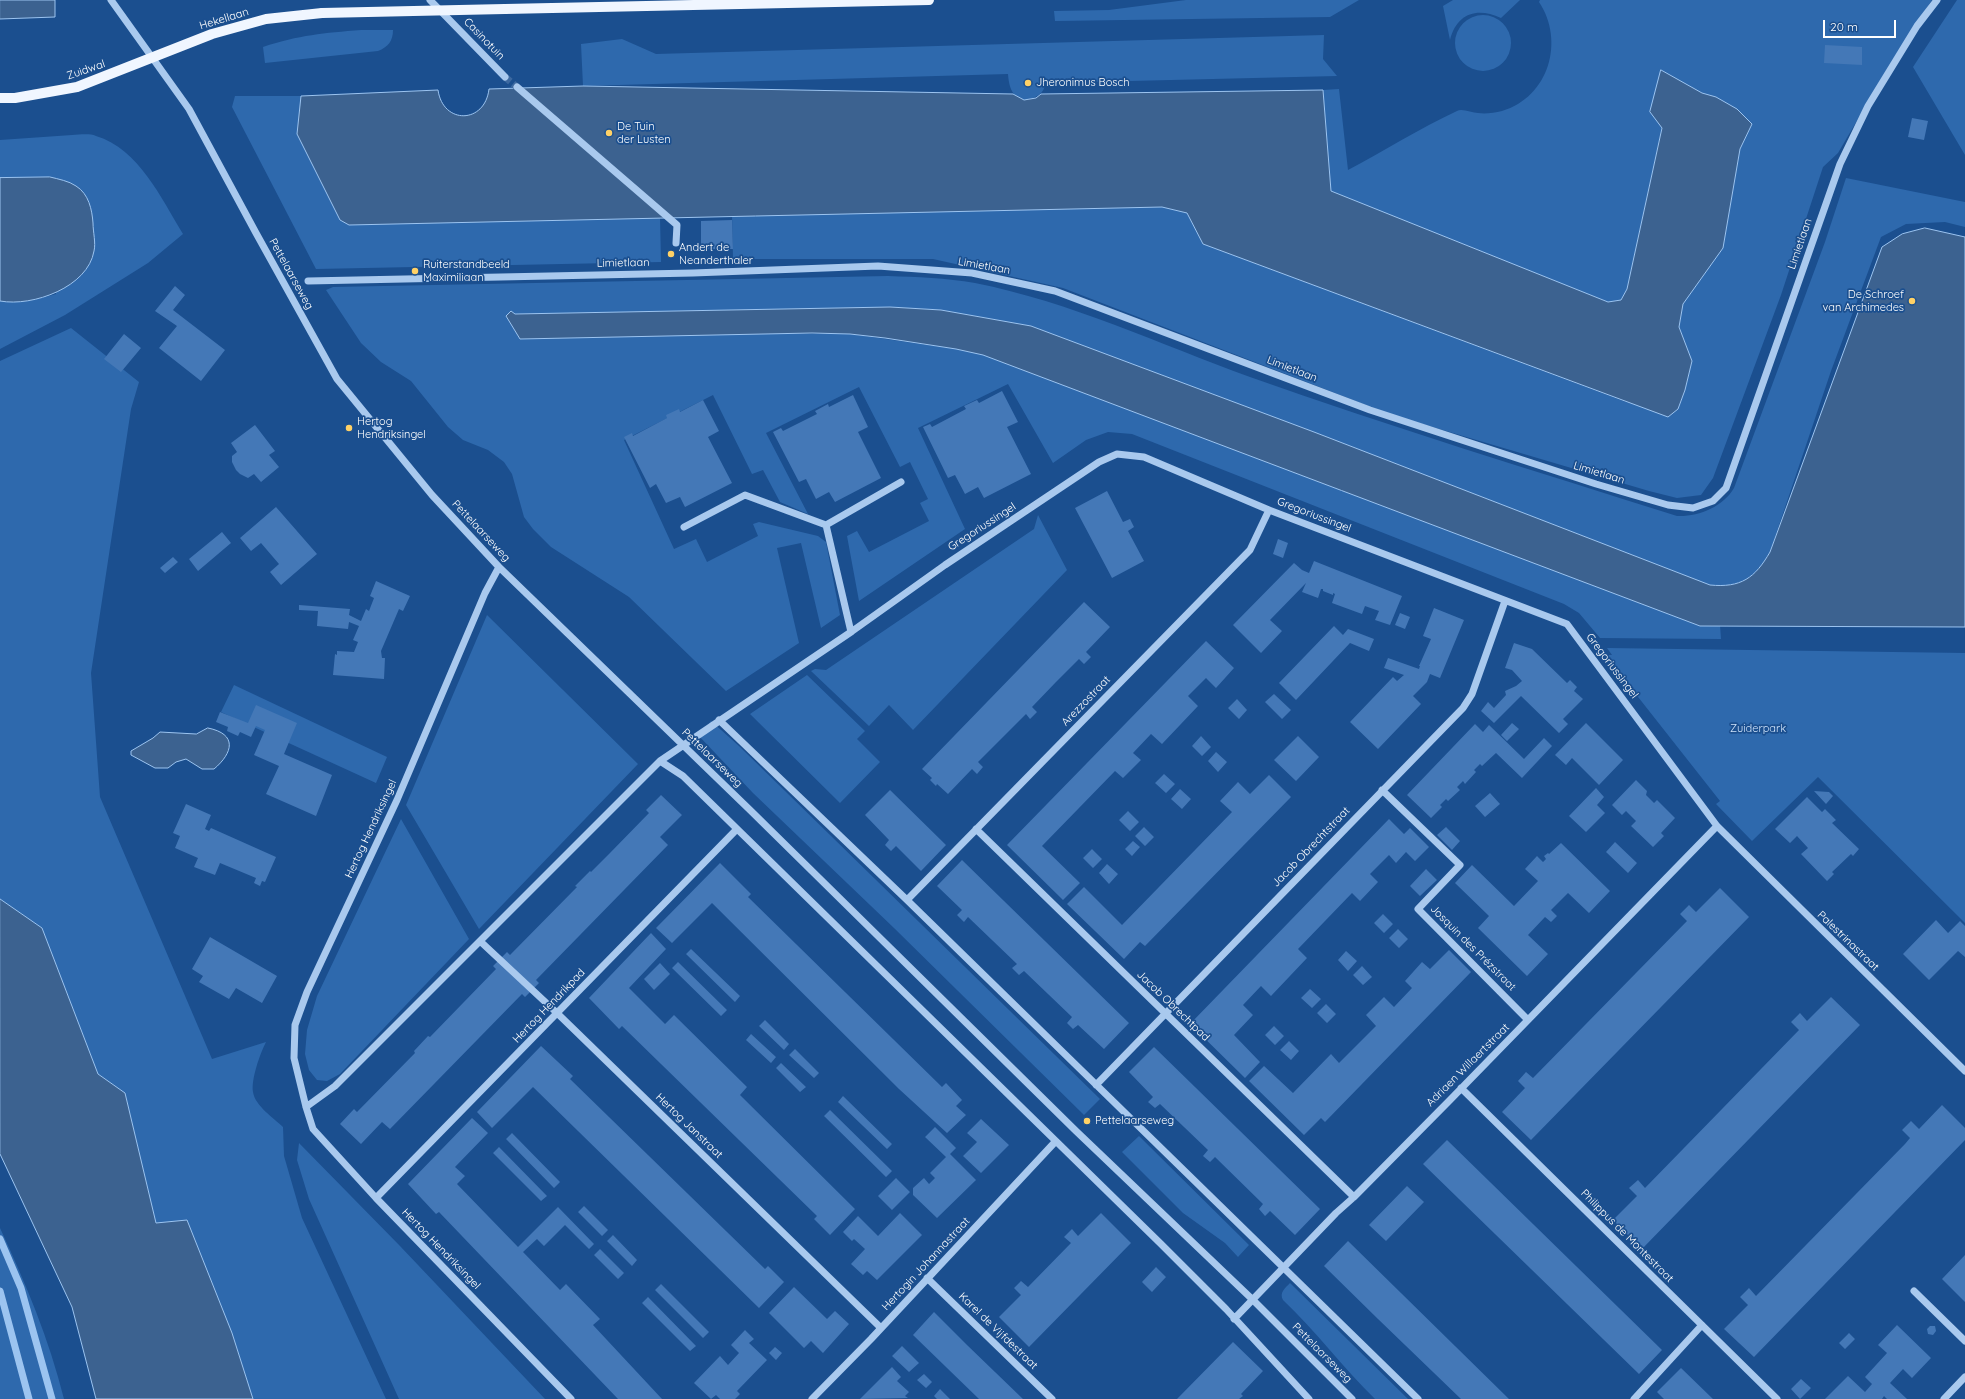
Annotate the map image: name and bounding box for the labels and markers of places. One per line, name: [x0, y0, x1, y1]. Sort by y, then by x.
place label: Jheronimus Bosch: [1036, 76, 1129, 90]
marker: Jheronimus Bosch: [1023, 78, 1033, 88]
place label: De Tuin der Lusten: [617, 120, 671, 146]
marker: De Tuin der Lusten: [604, 128, 614, 138]
place label: Andert de Neanderthaler: [679, 241, 753, 267]
marker: Andert de Neanderthaler: [666, 249, 676, 259]
place label: Ruiterstandbeeld Maximiliaan: [423, 258, 510, 284]
marker: Ruiterstandbeeld Maximiliaan: [410, 266, 420, 276]
place label: De Schroef van Archimedes: [1822, 288, 1904, 314]
marker: De Schroef van Archimedes: [1907, 296, 1917, 306]
place label: Hertog Hendriksingel: [357, 415, 426, 441]
marker: Hertog Hendriksingel: [344, 423, 354, 433]
place label: Pettelaarseweg: [1095, 1114, 1174, 1128]
marker: Pettelaarseweg: [1082, 1116, 1092, 1126]

